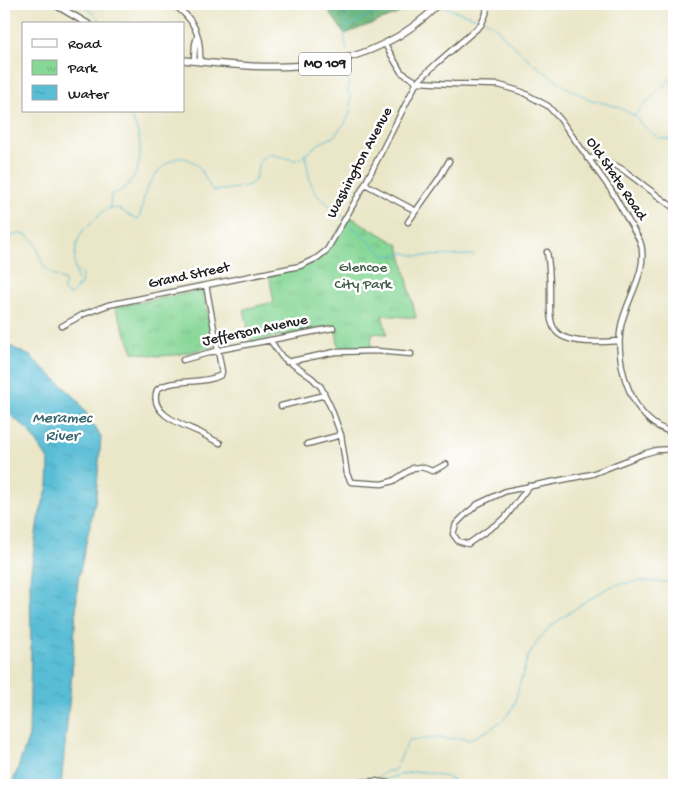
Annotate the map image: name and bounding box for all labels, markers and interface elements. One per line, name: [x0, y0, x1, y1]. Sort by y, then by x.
legend: [22, 22, 185, 112]
text: Road: [68, 36, 102, 54]
road number: MO 109: [299, 52, 351, 76]
text: Park: [67, 60, 98, 78]
text: Water: [68, 86, 110, 104]
street label: Washington Avenue: [323, 104, 397, 222]
street label: Old State Road: [582, 134, 651, 225]
street label: Grand Street: [147, 258, 233, 293]
park label: Glencoe City Park: [334, 259, 393, 294]
street label: Jefferson Avenue: [201, 311, 309, 351]
water label: Meramec River: [33, 410, 93, 447]

